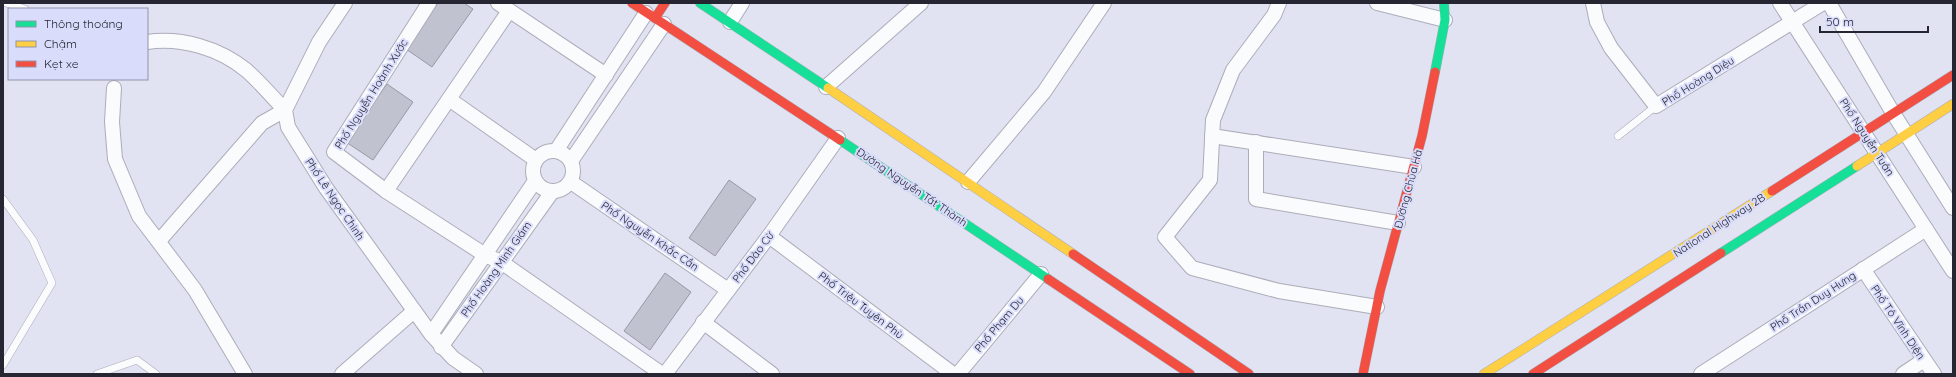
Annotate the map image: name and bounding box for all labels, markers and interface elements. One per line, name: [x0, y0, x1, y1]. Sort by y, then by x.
legend: [8, 8, 148, 80]
scale bar: [1820, 8, 1928, 34]
text: 50 m: [1826, 14, 1854, 29]
text: Thông thoáng: [44, 16, 123, 31]
text: Chậm: [44, 36, 77, 51]
street label: Phố Nguyễn Hoành Xước: [331, 36, 411, 152]
street label: Phố Hoàng Diệu: [1659, 53, 1737, 109]
text: Kẹt xe: [44, 56, 79, 71]
street label: Phố Nguyễn Tuân: [1837, 95, 1897, 179]
street label: Đường Nguyễn Tất Thành: [854, 145, 970, 229]
street label: Đường Chùa Hà: [1391, 148, 1425, 230]
street label: Phố Lê Ngọc Chinh: [302, 155, 368, 243]
street label: National Highway 2B: [1670, 190, 1768, 260]
street label: Phố Nguyễn Khắc Cần: [599, 198, 701, 274]
street label: Phố Hoàng Minh Giám: [458, 218, 534, 320]
street label: Phố Đào Cừ: [729, 228, 777, 285]
street label: Phố Triệu Tuyên Phù: [816, 268, 906, 342]
street label: Phố Trần Duy Hưng: [1768, 268, 1858, 334]
street label: Phố Tô Vĩnh Diện: [1868, 282, 1928, 362]
street label: Phố Phạm Du: [971, 293, 1027, 355]

